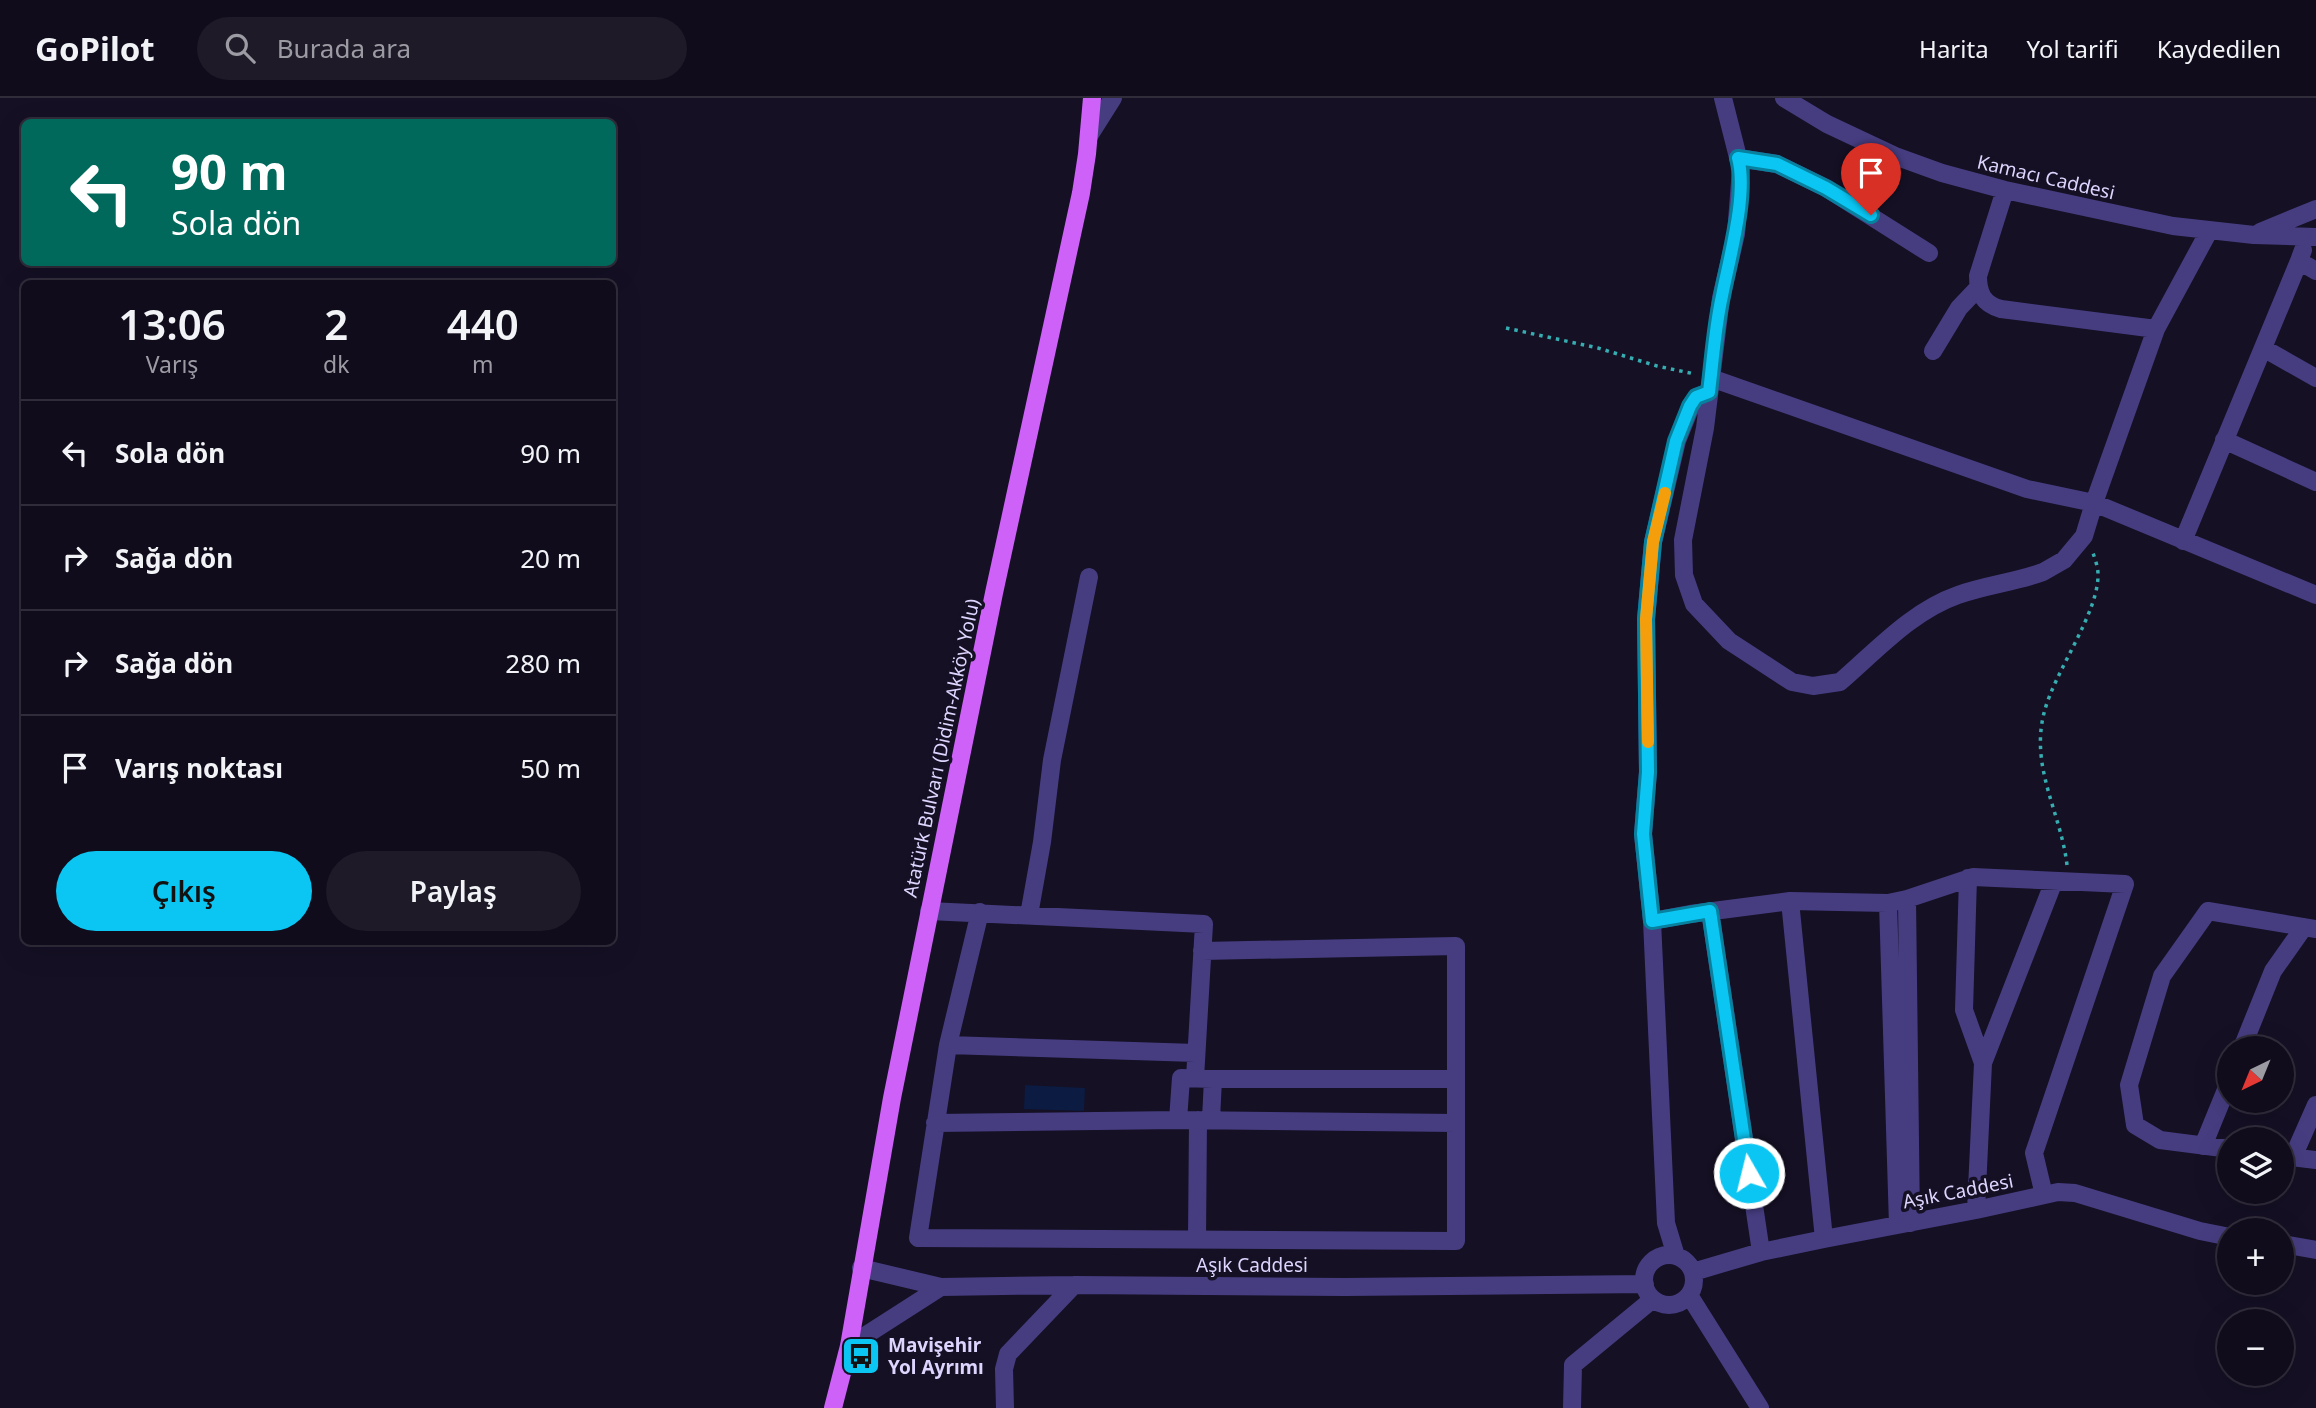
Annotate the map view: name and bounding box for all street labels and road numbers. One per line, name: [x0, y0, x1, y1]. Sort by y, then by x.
street label: Kamacı Caddesi: [1975, 149, 2117, 205]
street label: Atatürk Bulvarı (Didim-Akköy Yolu): [897, 596, 985, 900]
street label: Aşık Caddesi: [1901, 1168, 2015, 1214]
street label: Aşık Caddesi: [1196, 1252, 1308, 1278]

